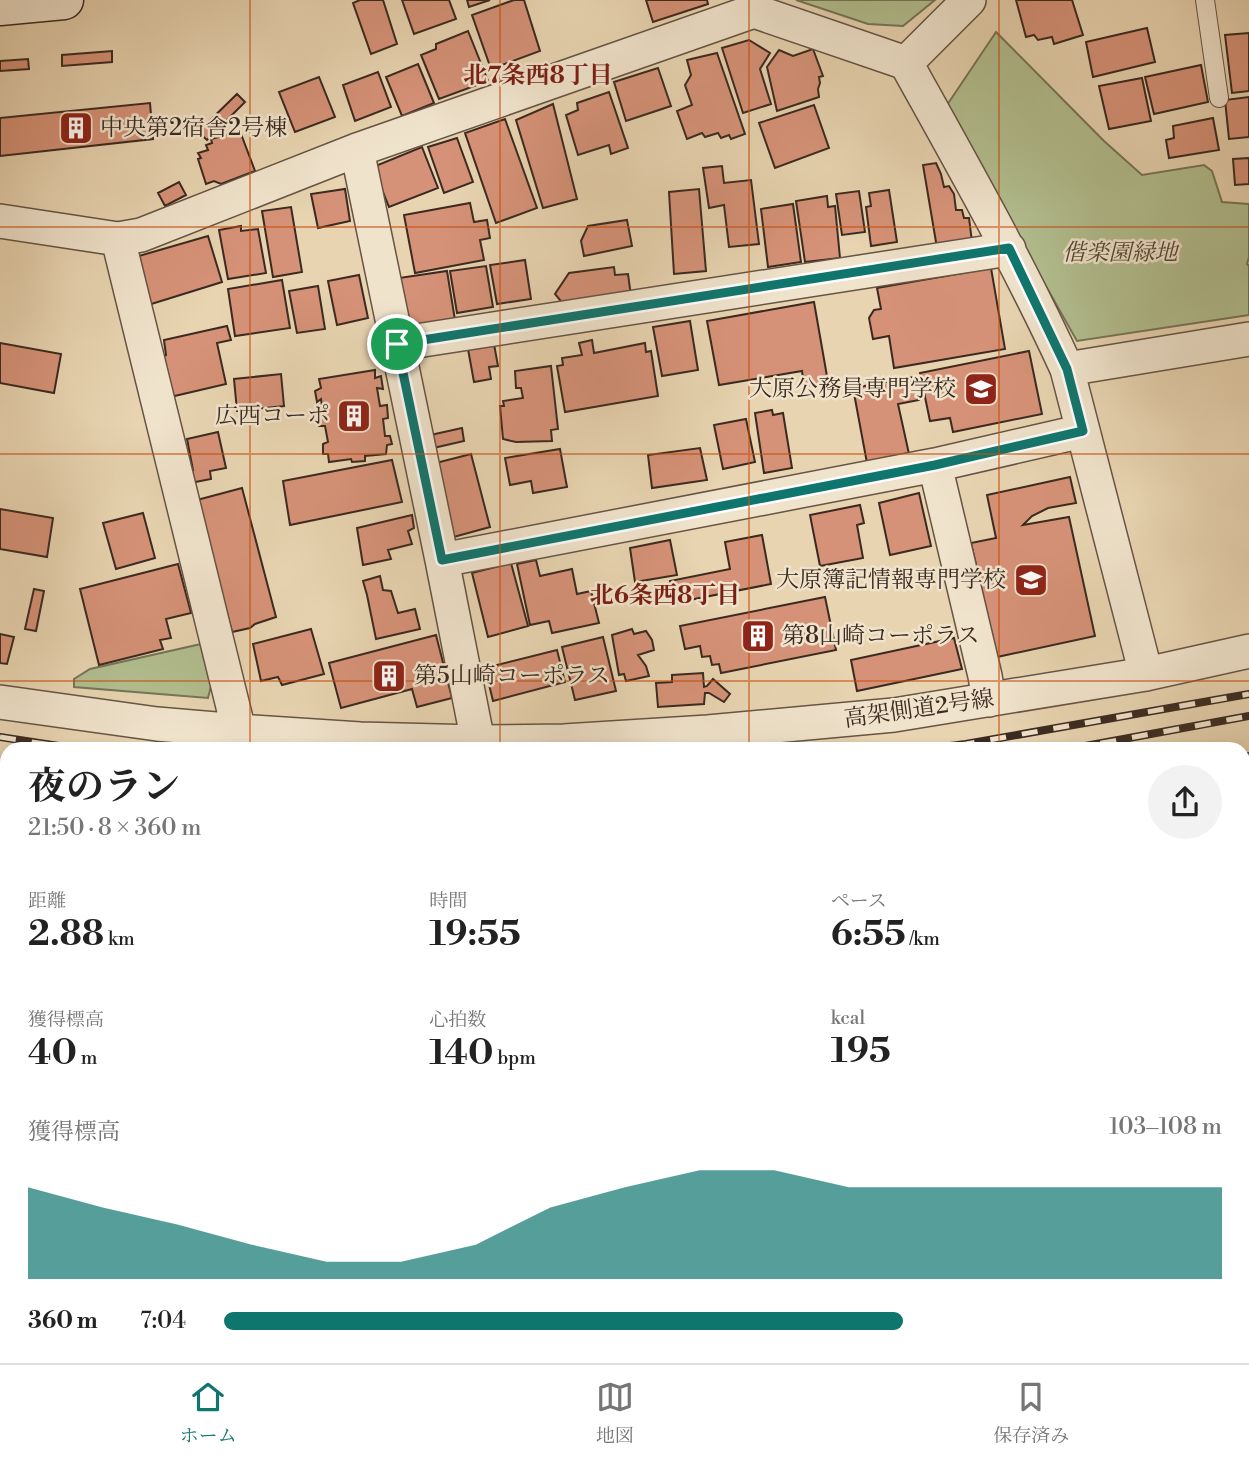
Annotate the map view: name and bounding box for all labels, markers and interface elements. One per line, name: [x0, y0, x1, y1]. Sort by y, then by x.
district label: 北7条西8丁目: [463, 61, 613, 91]
building icon: 中央第2宿舎2号棟: [57, 109, 95, 147]
place label: 中央第2宿舎2号棟: [100, 114, 287, 142]
park label: 偕楽園緑地: [1063, 239, 1181, 267]
pin: [367, 314, 427, 374]
icon: arrive: [378, 325, 416, 363]
school or university icon: 大原公務員専門学校: [962, 370, 1000, 408]
place label: 大原公務員専門学校: [749, 375, 956, 403]
building icon: 広西コーポ: [335, 397, 373, 435]
place label: 広西コーポ: [215, 402, 330, 430]
school or university icon: 大原簿記情報専門学校: [1012, 561, 1050, 599]
place label: 大原簿記情報専門学校: [776, 566, 1006, 594]
district label: 北6条西8丁目: [590, 581, 740, 611]
building icon: 第8山崎コーポラス: [739, 617, 777, 655]
place label: 第8山崎コーポラス: [782, 622, 979, 650]
building icon: 第5山崎コーポラス: [370, 657, 408, 695]
place label: 第5山崎コーポラス: [414, 662, 610, 690]
street label: 高架側道2号線: [842, 685, 996, 733]
text: 夜のラン: [28, 764, 180, 811]
button: share: [1148, 765, 1222, 839]
text: 21:50 · 8 × 360 m: [28, 814, 201, 842]
text: 距離: [28, 889, 66, 913]
text: 時間: [429, 889, 467, 913]
text: ペース: [831, 889, 887, 913]
text: 2.88: [28, 913, 104, 956]
text: 19:55: [429, 913, 521, 956]
text: 6:55: [831, 913, 906, 956]
text: km: [104, 927, 135, 951]
text: /km: [906, 927, 940, 951]
text: kcal: [831, 1006, 865, 1030]
text: 獲得標高: [28, 1008, 104, 1032]
text: 心拍数: [429, 1008, 486, 1032]
text: 195: [831, 1030, 891, 1073]
text: 40: [28, 1032, 77, 1075]
text: 140: [429, 1032, 493, 1075]
text: m: [77, 1046, 97, 1070]
text: bpm: [493, 1046, 536, 1070]
text: 103–108 m: [1109, 1113, 1222, 1141]
text: 獲得標高: [28, 1118, 120, 1146]
text: 360 m: [28, 1307, 98, 1335]
text: 7:04: [140, 1307, 186, 1335]
tab: ホーム: [180, 1378, 237, 1448]
tab: 地図: [596, 1378, 634, 1448]
tab: 保存済み: [993, 1378, 1069, 1448]

